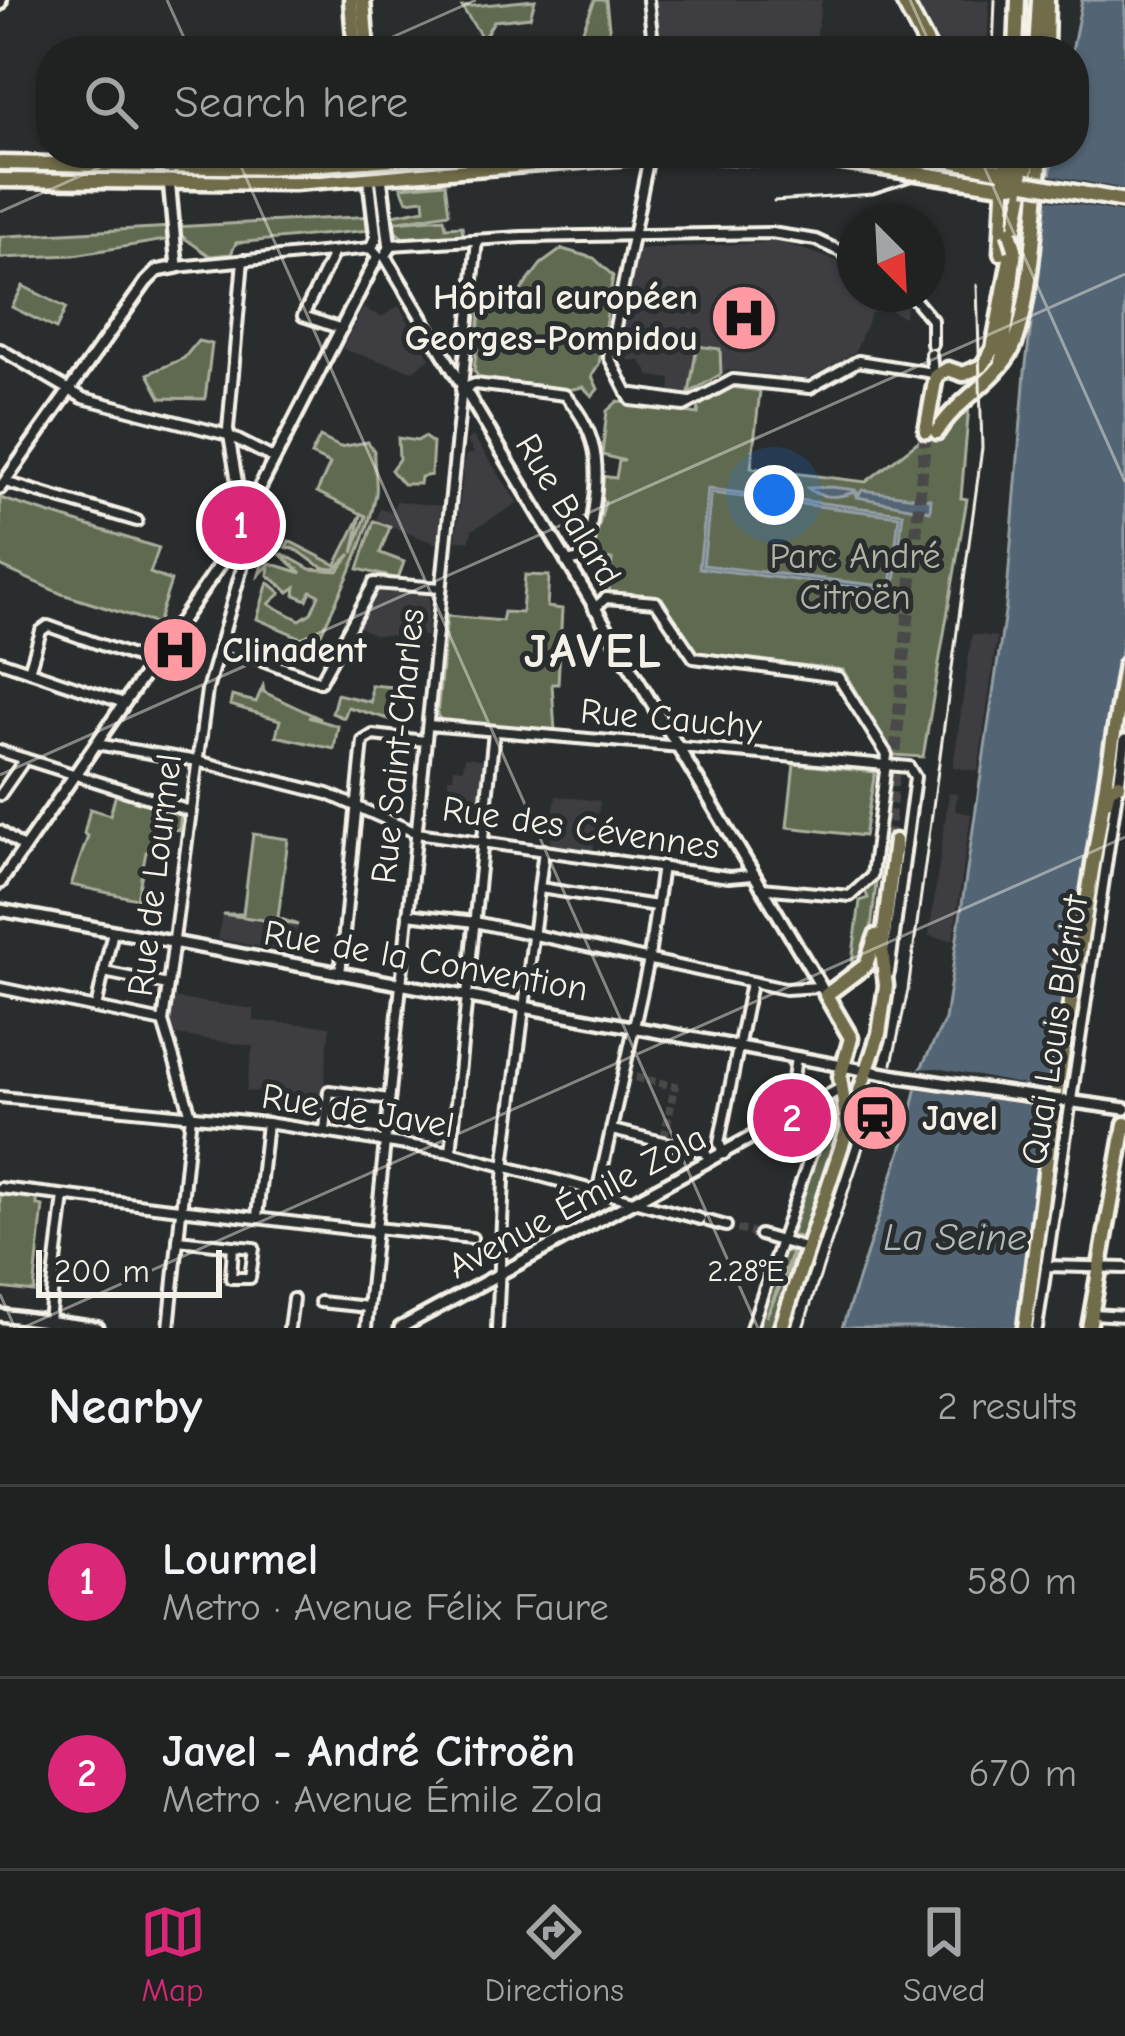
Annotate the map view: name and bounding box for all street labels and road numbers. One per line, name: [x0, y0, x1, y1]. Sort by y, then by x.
street label: Rue Balard: [507, 427, 629, 593]
street label: Rue Saint-Charles: [363, 606, 433, 886]
street label: Rue Cauchy: [579, 691, 764, 747]
street label: Rue de Lourmel: [120, 751, 190, 999]
street label: Rue des Cévennes: [440, 788, 722, 868]
street label: Quai Louis Blériot: [1013, 891, 1097, 1168]
street label: Rue de la Convention: [261, 912, 591, 1010]
street label: Rue de Javel: [259, 1076, 457, 1146]
street label: Avenue Émile Zola: [441, 1116, 713, 1287]

